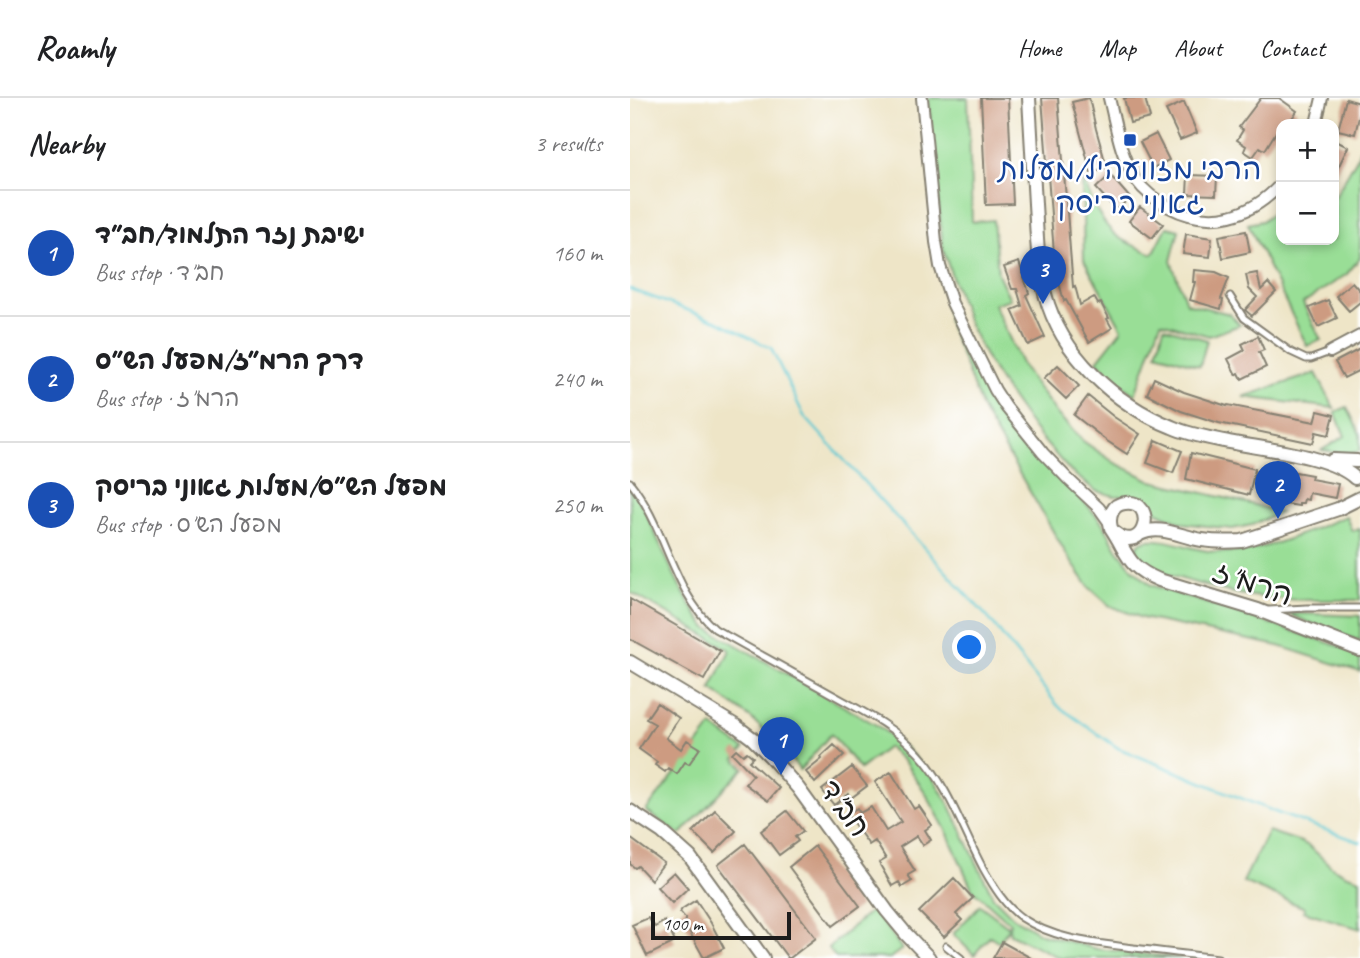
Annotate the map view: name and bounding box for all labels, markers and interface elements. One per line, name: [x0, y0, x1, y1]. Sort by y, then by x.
text: Roamly: [35, 27, 114, 69]
text: Home: [1018, 33, 1061, 63]
text: Map: [1099, 33, 1136, 63]
text: About: [1174, 33, 1222, 63]
text: Contact: [1260, 33, 1325, 63]
map controls: [1276, 119, 1339, 245]
button: +: [1276, 119, 1339, 182]
text: Nearby: [28, 125, 104, 163]
text: 3 results: [535, 129, 602, 158]
marker: הרבי מזוועהיל/מעלות גאוני בריסק: [1122, 132, 1138, 148]
place label: הרבי מזוועהיל/מעלות גאוני בריסק: [996, 150, 1262, 222]
button: −: [1276, 182, 1339, 245]
text: ישיבת נזר התלמוד/חב״ד: [95, 218, 365, 251]
text: 1: [46, 239, 56, 268]
text: 160 m: [553, 239, 602, 268]
pin: 3: [1020, 246, 1066, 304]
text: Bus stop · חב"ד: [95, 258, 224, 287]
text: דרך הרמ״ז/מפעל הש״ס: [95, 344, 364, 377]
text: 2: [46, 365, 56, 394]
text: 240 m: [553, 365, 602, 394]
text: Bus stop · הרמ"ז: [95, 384, 239, 413]
pin: 2: [1255, 461, 1301, 519]
text: מפעל הש״ס/מעלות גאוני בריסק: [95, 470, 447, 503]
text: 3: [46, 491, 56, 520]
text: 250 m: [553, 491, 602, 520]
text: Bus stop · מפעל הש"ס: [95, 510, 282, 539]
street label: הרמ"ז: [1208, 552, 1298, 614]
your location: [952, 630, 986, 664]
pin: 1: [758, 717, 804, 775]
street label: חב"ד: [811, 772, 879, 844]
scale bar: [651, 909, 791, 941]
text: 100 m: [662, 912, 703, 936]

